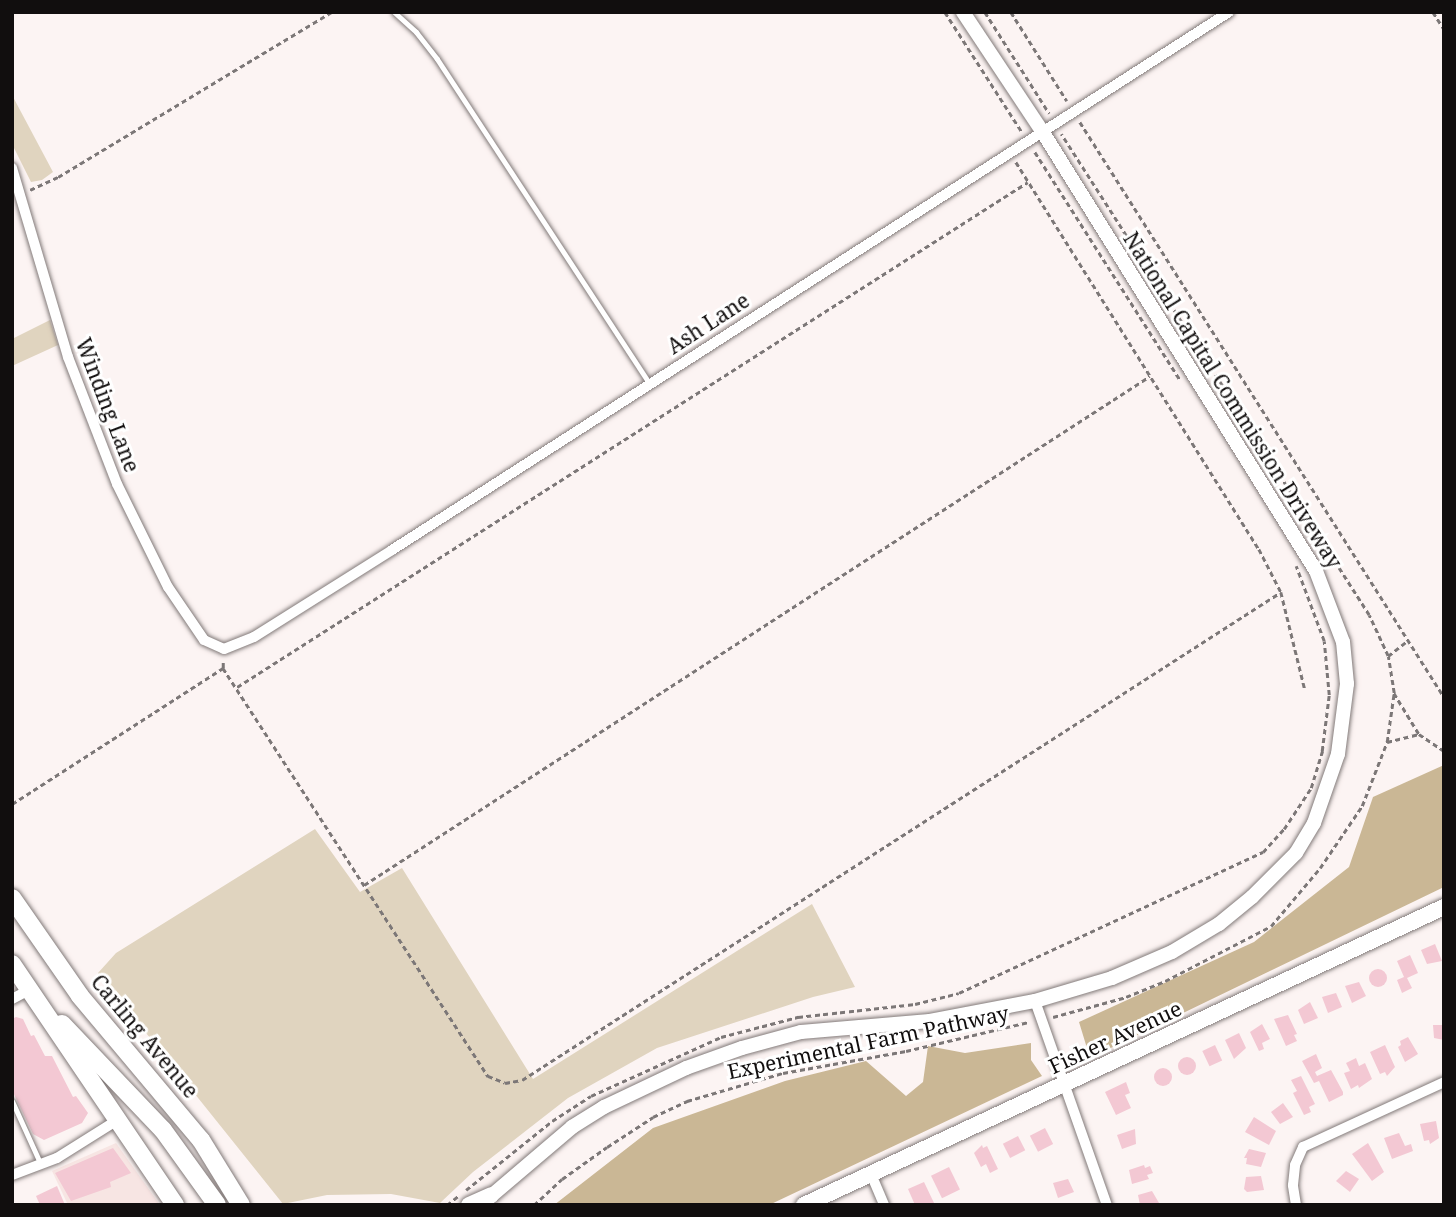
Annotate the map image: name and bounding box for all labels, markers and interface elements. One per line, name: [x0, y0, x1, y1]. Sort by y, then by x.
street label: National Capital Commission Driveway: [1119, 227, 1347, 573]
street label: Ash Lane: [662, 287, 754, 359]
street label: Winding Lane: [71, 334, 145, 476]
street label: Carling Avenue: [86, 969, 204, 1103]
street label: Fisher Avenue: [1045, 995, 1185, 1079]
street label: Experimental Farm Pathway: [725, 1000, 1011, 1084]

